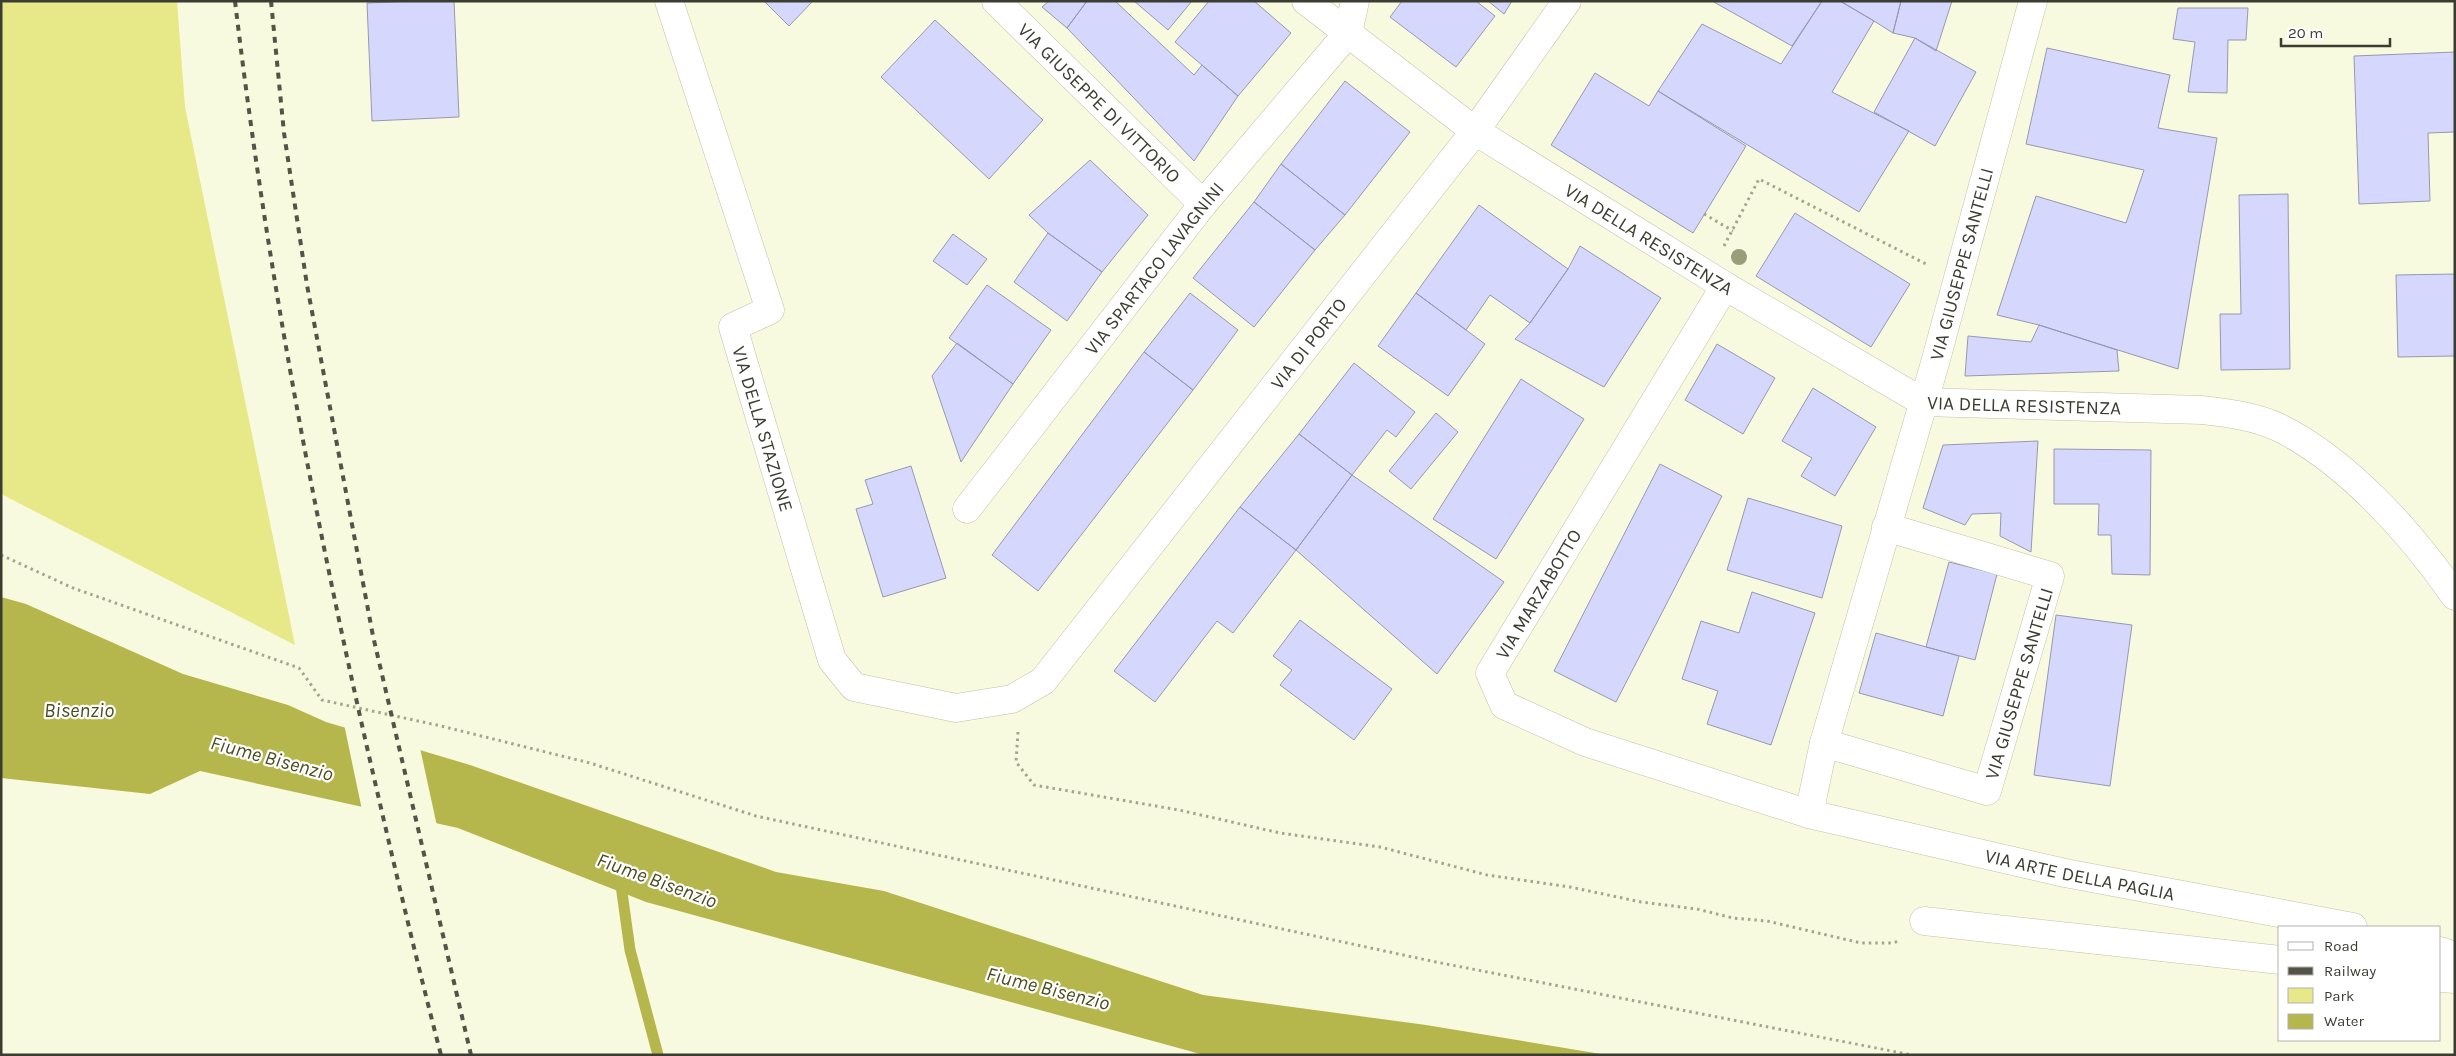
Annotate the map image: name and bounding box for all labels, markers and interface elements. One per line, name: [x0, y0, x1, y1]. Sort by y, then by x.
scale bar: [2281, 15, 2390, 47]
street label: VIA GIUSEPPE DI VITTORIO: [1013, 19, 1185, 188]
text: 20 m: [2288, 24, 2323, 42]
street label: VIA GIUSEPPE SANTELLI: [1926, 166, 1998, 363]
street label: VIA SPARTACO LAVAGNINI: [1081, 178, 1229, 359]
street label: VIA DELLA RESISTENZA: [1560, 179, 1737, 300]
street label: VIA DI PORTO: [1266, 294, 1352, 394]
street label: VIA DELLA STAZIONE: [727, 344, 797, 514]
street label: VIA DELLA RESISTENZA: [1927, 392, 2121, 420]
street label: VIA MARZABOTTO: [1491, 526, 1586, 663]
street label: VIA GIUSEPPE SANTELLI: [1981, 585, 2058, 782]
water label: Bisenzio: [44, 699, 114, 722]
water label: Fiume Bisenzio: [208, 731, 336, 786]
street label: VIA ARTE DELLA PAGLIA: [1983, 845, 2176, 905]
water label: Fiume Bisenzio: [594, 848, 720, 913]
legend: [2278, 926, 2441, 1041]
text: Road: [2324, 937, 2359, 955]
water label: Fiume Bisenzio: [984, 962, 1112, 1015]
text: Railway: [2324, 962, 2376, 980]
text: Park: [2324, 987, 2354, 1005]
text: Water: [2324, 1012, 2365, 1030]

